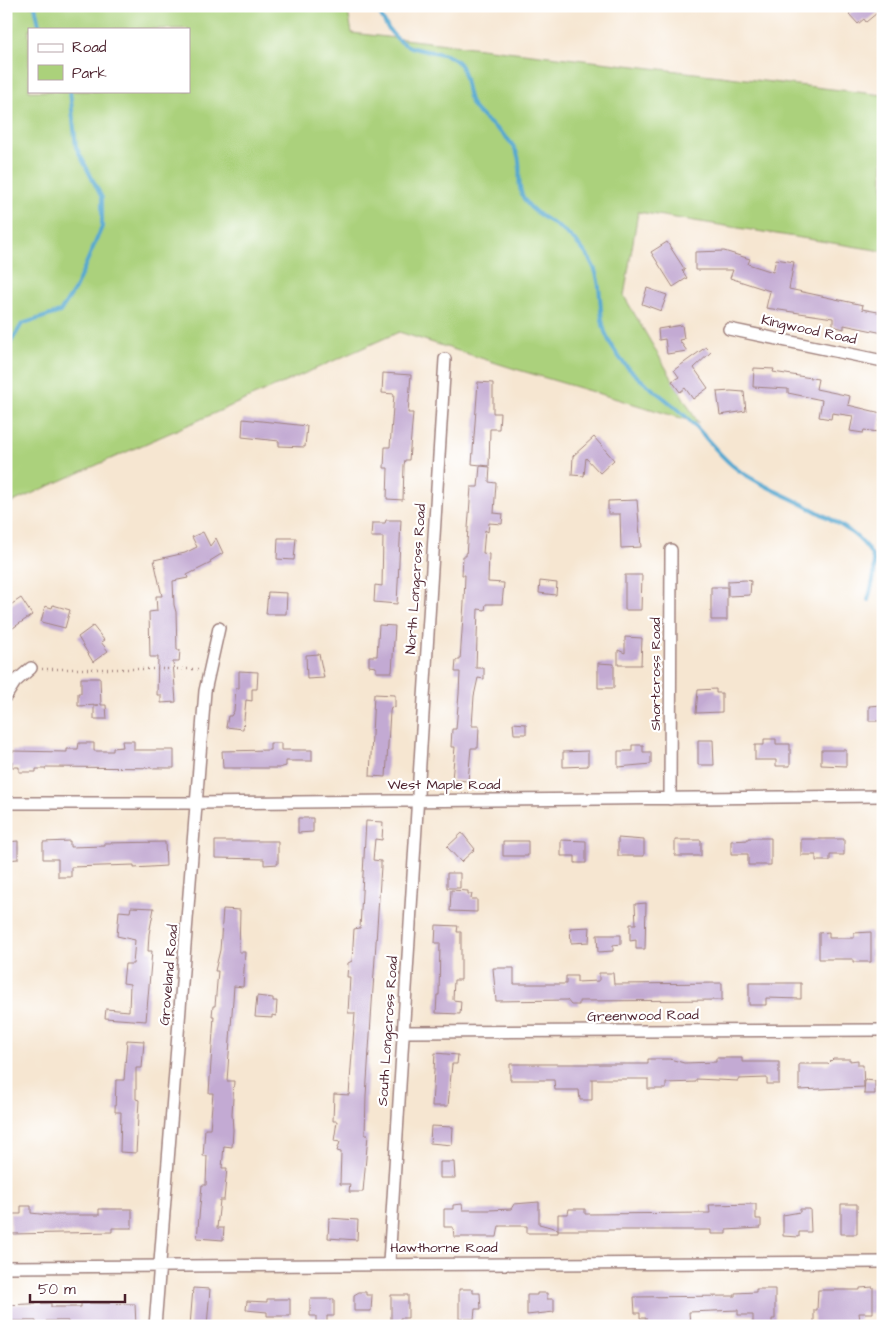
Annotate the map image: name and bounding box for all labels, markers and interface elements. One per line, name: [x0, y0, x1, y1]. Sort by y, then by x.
legend: [28, 28, 190, 92]
text: Road: [72, 37, 107, 58]
text: Park: [72, 63, 107, 84]
street label: Kingwood Road: [760, 310, 858, 350]
street label: North Longcross Road: [401, 503, 431, 655]
street label: Shortcross Road: [646, 617, 666, 731]
street label: West Maple Road: [387, 775, 501, 795]
street label: Groveland Road: [155, 924, 183, 1026]
street label: South Longcross Road: [373, 955, 403, 1107]
street label: Greenwood Road: [587, 1005, 699, 1027]
street label: Hawthorne Road: [390, 1238, 498, 1258]
scale bar: [30, 1272, 125, 1304]
text: 50 m: [38, 1279, 76, 1300]

